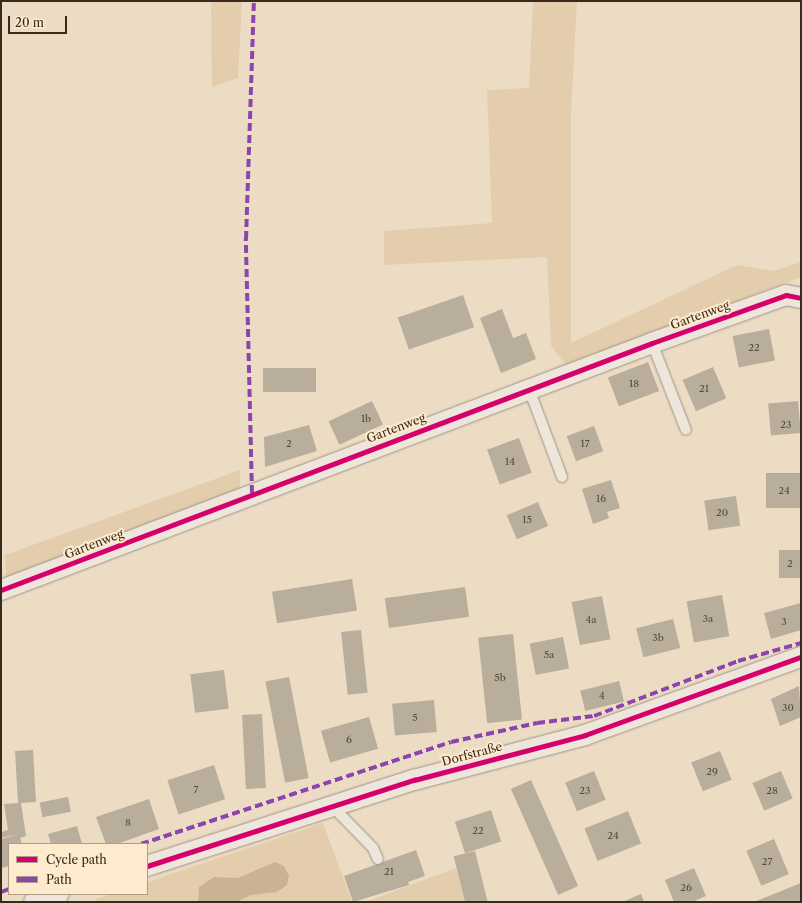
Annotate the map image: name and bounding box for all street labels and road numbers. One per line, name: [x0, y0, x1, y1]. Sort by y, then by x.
street label: Gartenweg: [668, 298, 732, 332]
street label: Gartenweg: [365, 410, 427, 446]
street label: Gartenweg: [63, 526, 125, 562]
street label: Dorfstraße: [440, 739, 504, 769]

